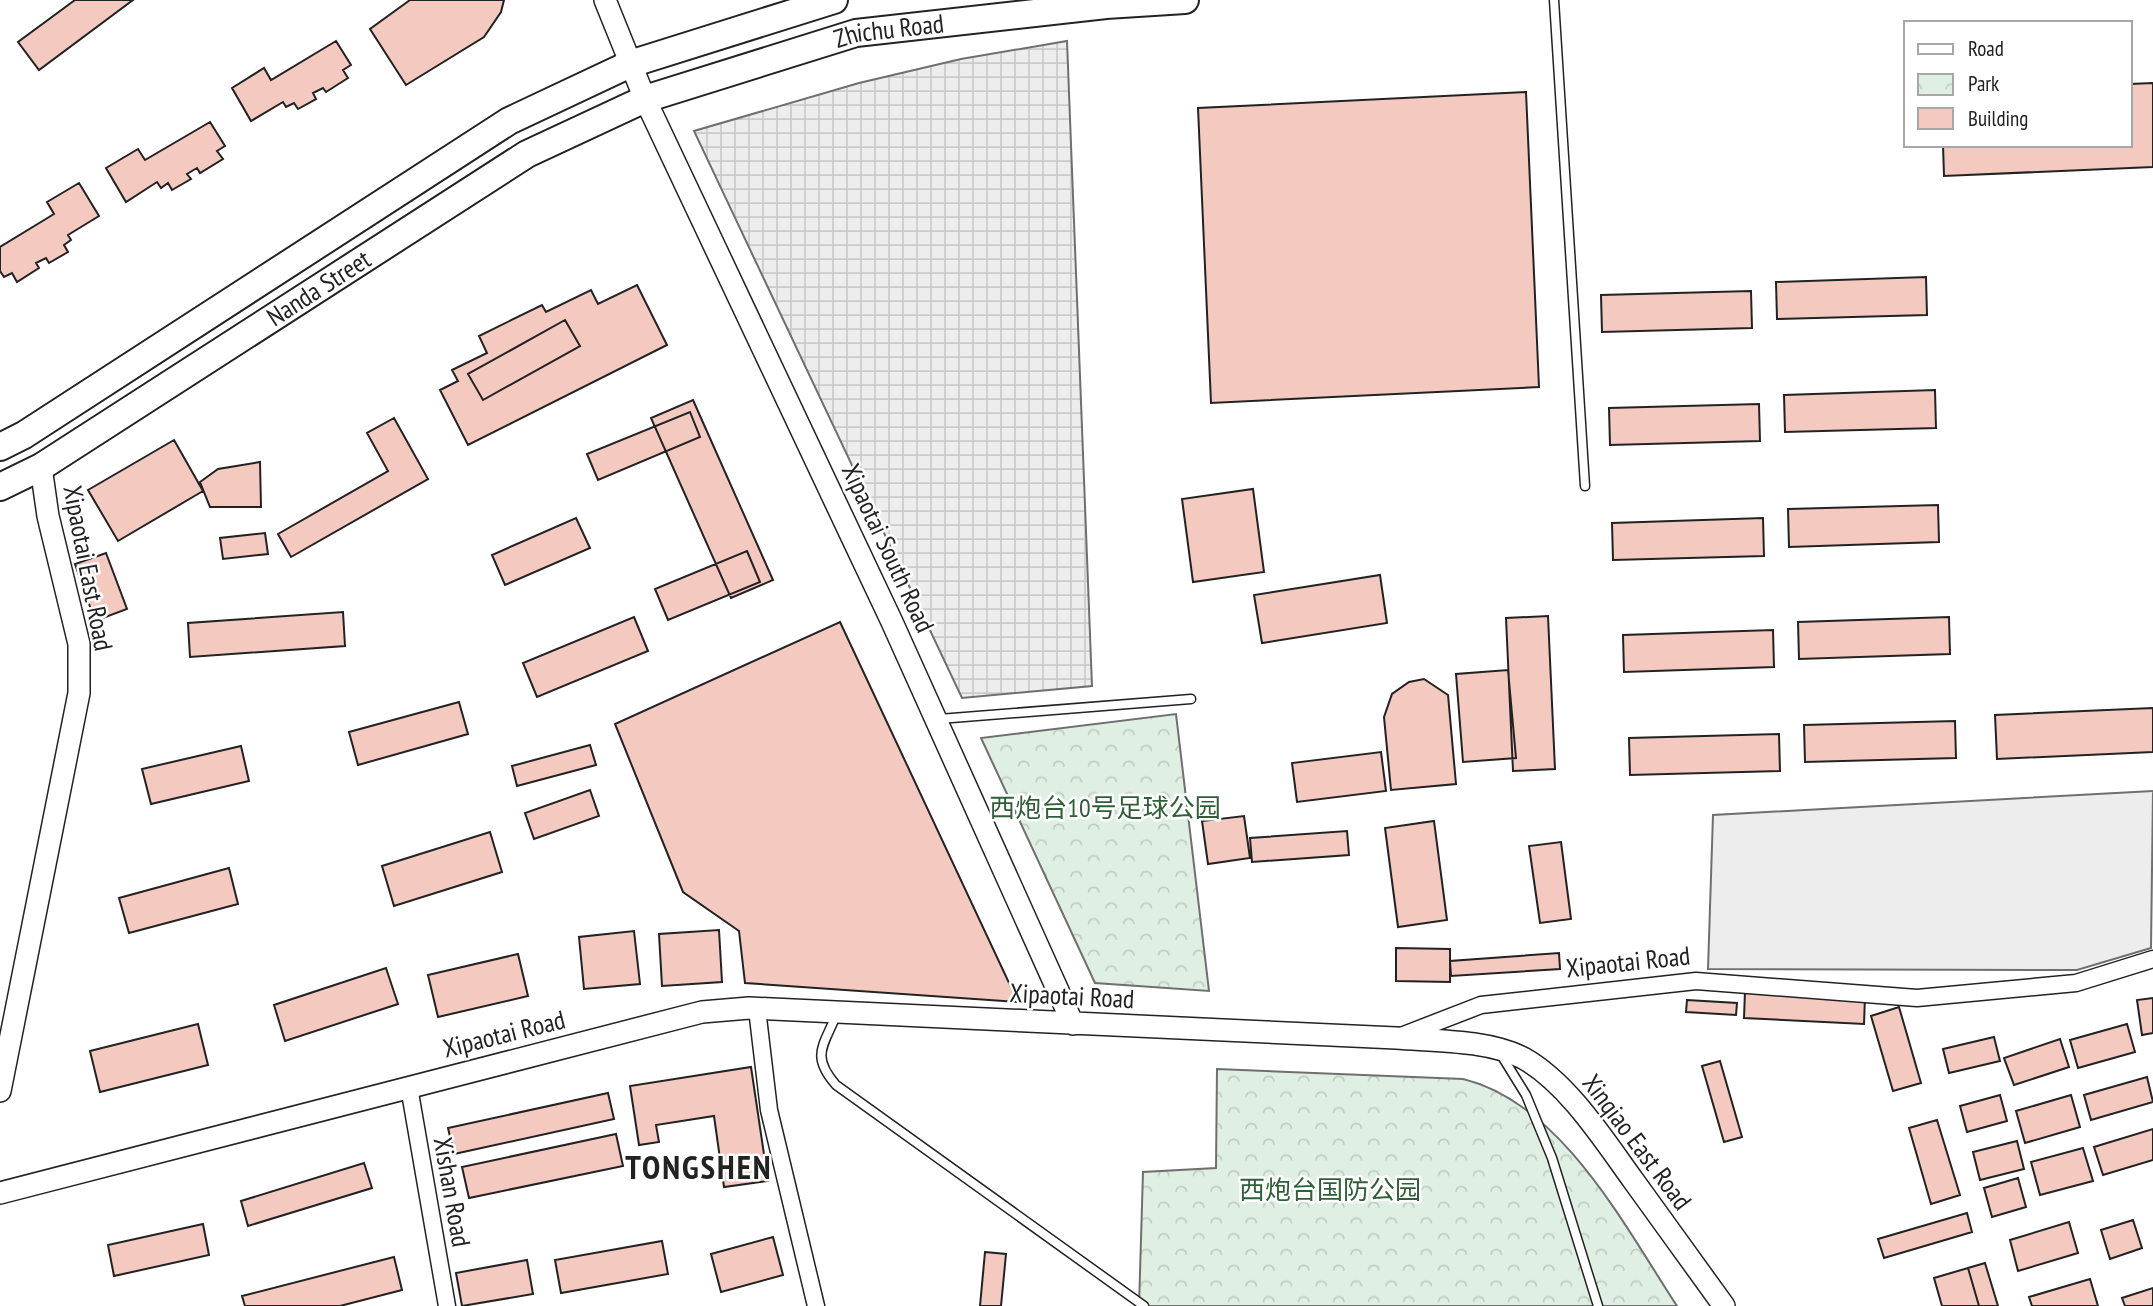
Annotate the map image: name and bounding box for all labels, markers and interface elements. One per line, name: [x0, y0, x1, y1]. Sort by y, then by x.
street label: Zhichu Road: [830, 6, 945, 55]
legend: [1904, 21, 2132, 147]
text: Road: [1968, 35, 2004, 62]
text: Park: [1968, 70, 1999, 97]
text: Building: [1968, 105, 2028, 132]
street label: Nanda Street: [260, 242, 377, 333]
street label: Xipaotai South Road: [835, 458, 942, 637]
street label: Xipaotai East Road: [56, 482, 121, 653]
park label: 西炮台10号足球公园: [989, 791, 1221, 824]
street label: Xipaotai Road: [1564, 939, 1692, 984]
street label: Xipaotai Road: [1009, 976, 1135, 1015]
street label: Xipaotai Road: [439, 1002, 568, 1065]
street label: Xinqiao East Road: [1576, 1067, 1699, 1216]
street label: Xishan Road: [427, 1135, 478, 1249]
district label: TONGSHEN: [625, 1145, 773, 1188]
park label: 西炮台国防公园: [1239, 1173, 1421, 1206]

